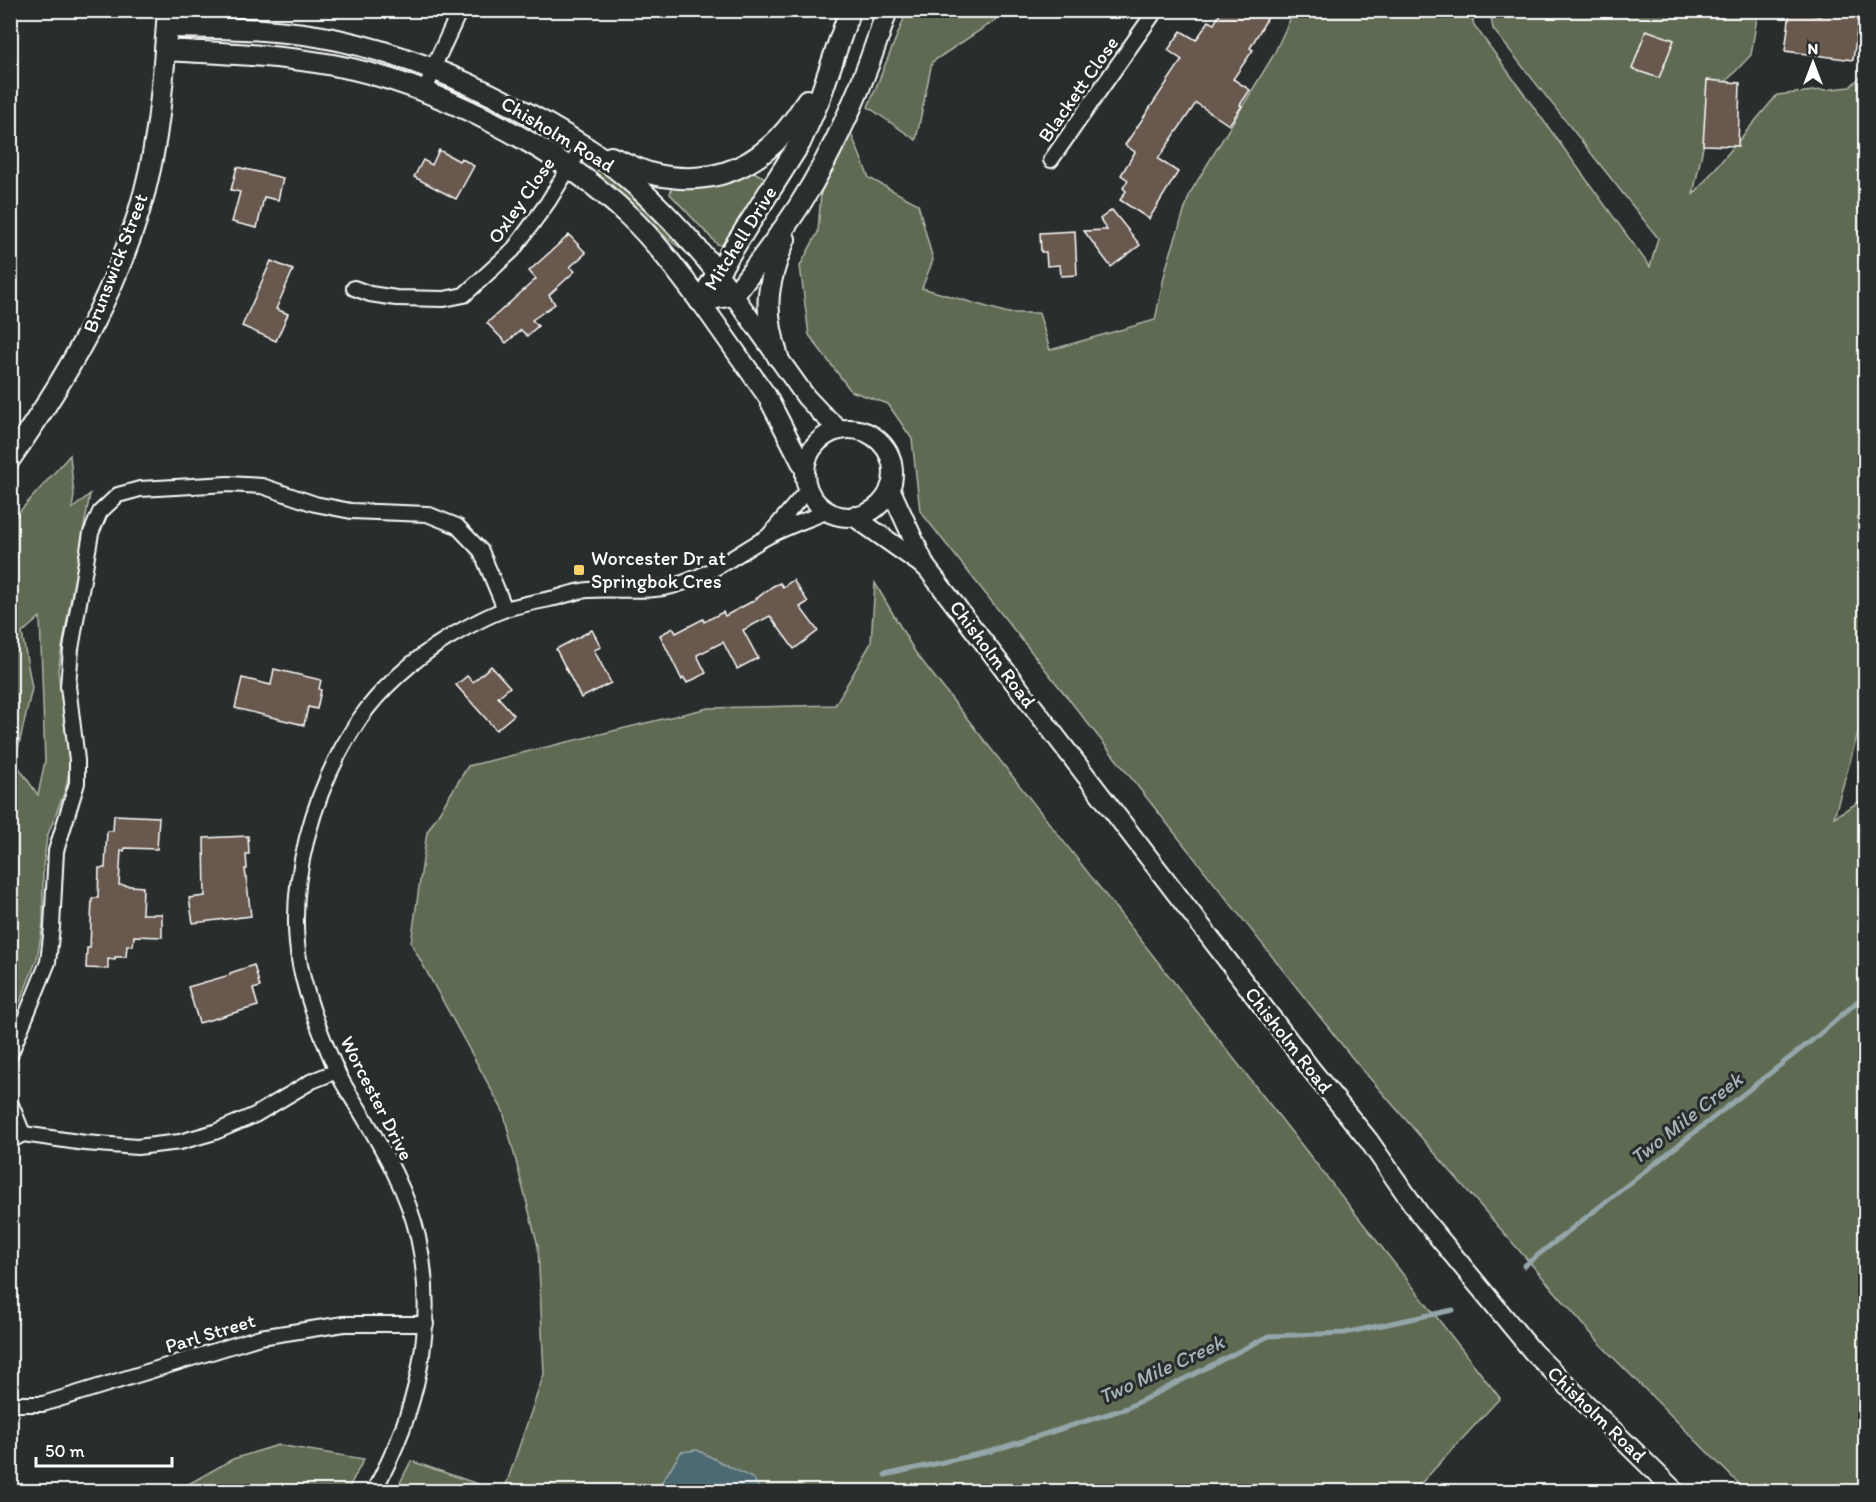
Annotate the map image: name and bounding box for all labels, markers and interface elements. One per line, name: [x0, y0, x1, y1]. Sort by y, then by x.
street label: Blackett Close: [1033, 31, 1123, 147]
north arrow: [1783, 33, 1843, 93]
text: N: [1808, 39, 1818, 58]
street label: Chisholm Road: [497, 91, 619, 177]
street label: Oxley Close: [482, 152, 560, 248]
street label: Mitchell Drive: [698, 181, 782, 295]
street label: Brunswick Street: [77, 190, 153, 336]
place label: Worcester Dr at Springbok Cres: [591, 546, 726, 593]
marker: Worcester Dr at Springbok Cres: [572, 563, 586, 577]
street label: Chisholm Road: [945, 596, 1041, 713]
street label: Chisholm Road: [1240, 982, 1338, 1098]
street label: Worcester Drive: [335, 1032, 419, 1164]
water label: Two Mile Creek: [1625, 1066, 1748, 1170]
street label: Parl Street: [162, 1308, 258, 1358]
water label: Two Mile Creek: [1094, 1329, 1229, 1409]
street label: Chisholm Road: [1543, 1361, 1652, 1467]
scale bar: [36, 1430, 172, 1468]
text: 50 m: [45, 1440, 85, 1462]

